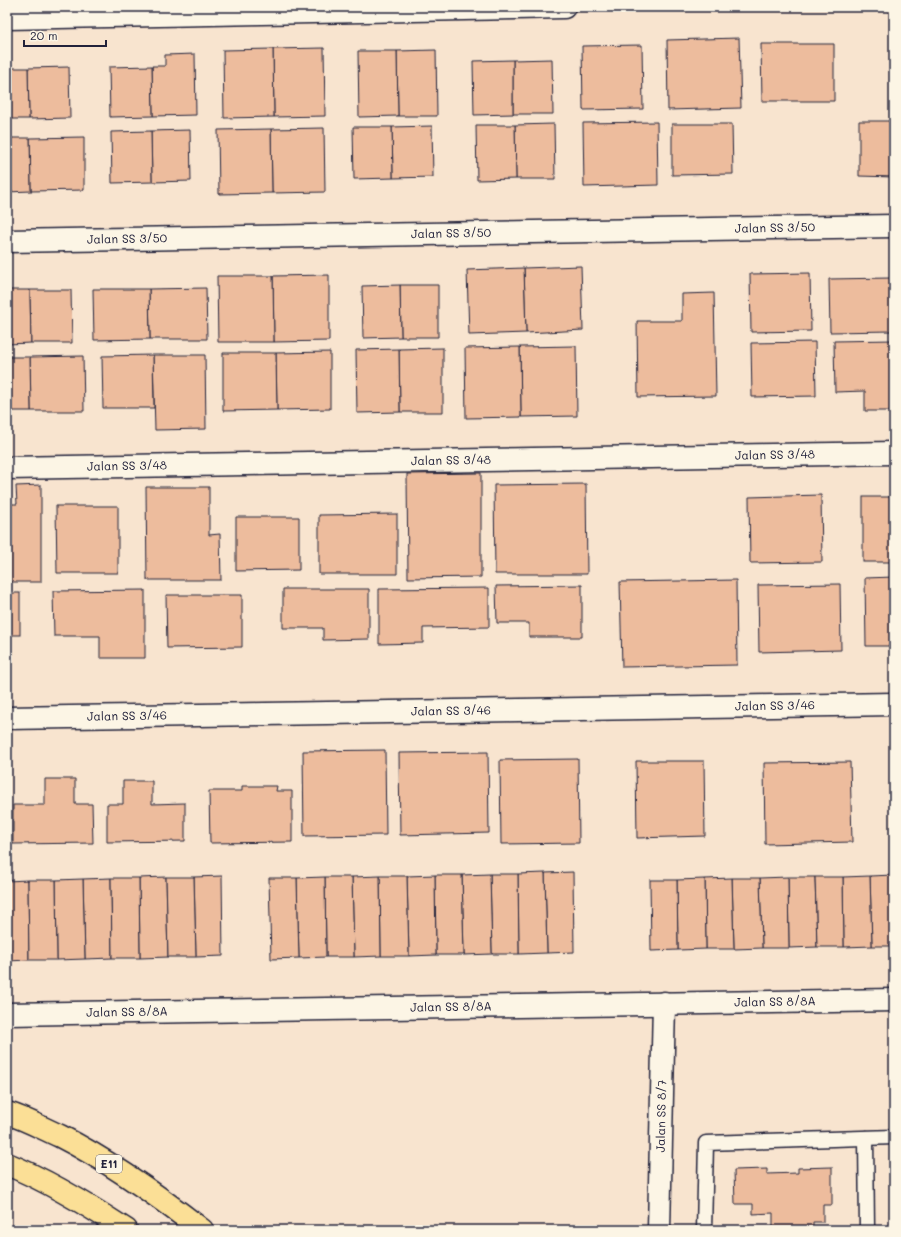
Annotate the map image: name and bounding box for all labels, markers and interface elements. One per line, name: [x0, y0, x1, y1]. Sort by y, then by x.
scale bar: [24, 22, 106, 48]
text: 20 m: [30, 27, 58, 43]
street label: Jalan SS 3/50: [735, 218, 816, 236]
street label: Jalan SS 3/50: [411, 224, 492, 241]
street label: Jalan SS 3/50: [87, 229, 168, 247]
street label: Jalan SS 3/48: [735, 445, 815, 463]
street label: Jalan SS 3/48: [411, 451, 491, 468]
street label: Jalan SS 3/48: [87, 456, 167, 474]
street label: Jalan SS 3/46: [735, 696, 815, 714]
street label: Jalan SS 3/46: [411, 701, 491, 719]
street label: Jalan SS 3/46: [87, 706, 167, 724]
street label: Jalan SS 8/8A: [734, 992, 816, 1010]
street label: Jalan SS 8/8A: [410, 997, 492, 1015]
street label: Jalan SS 8/8A: [86, 1002, 168, 1020]
street label: Jalan SS 8/7: [652, 1079, 669, 1153]
road number: E11: [96, 1155, 122, 1173]

